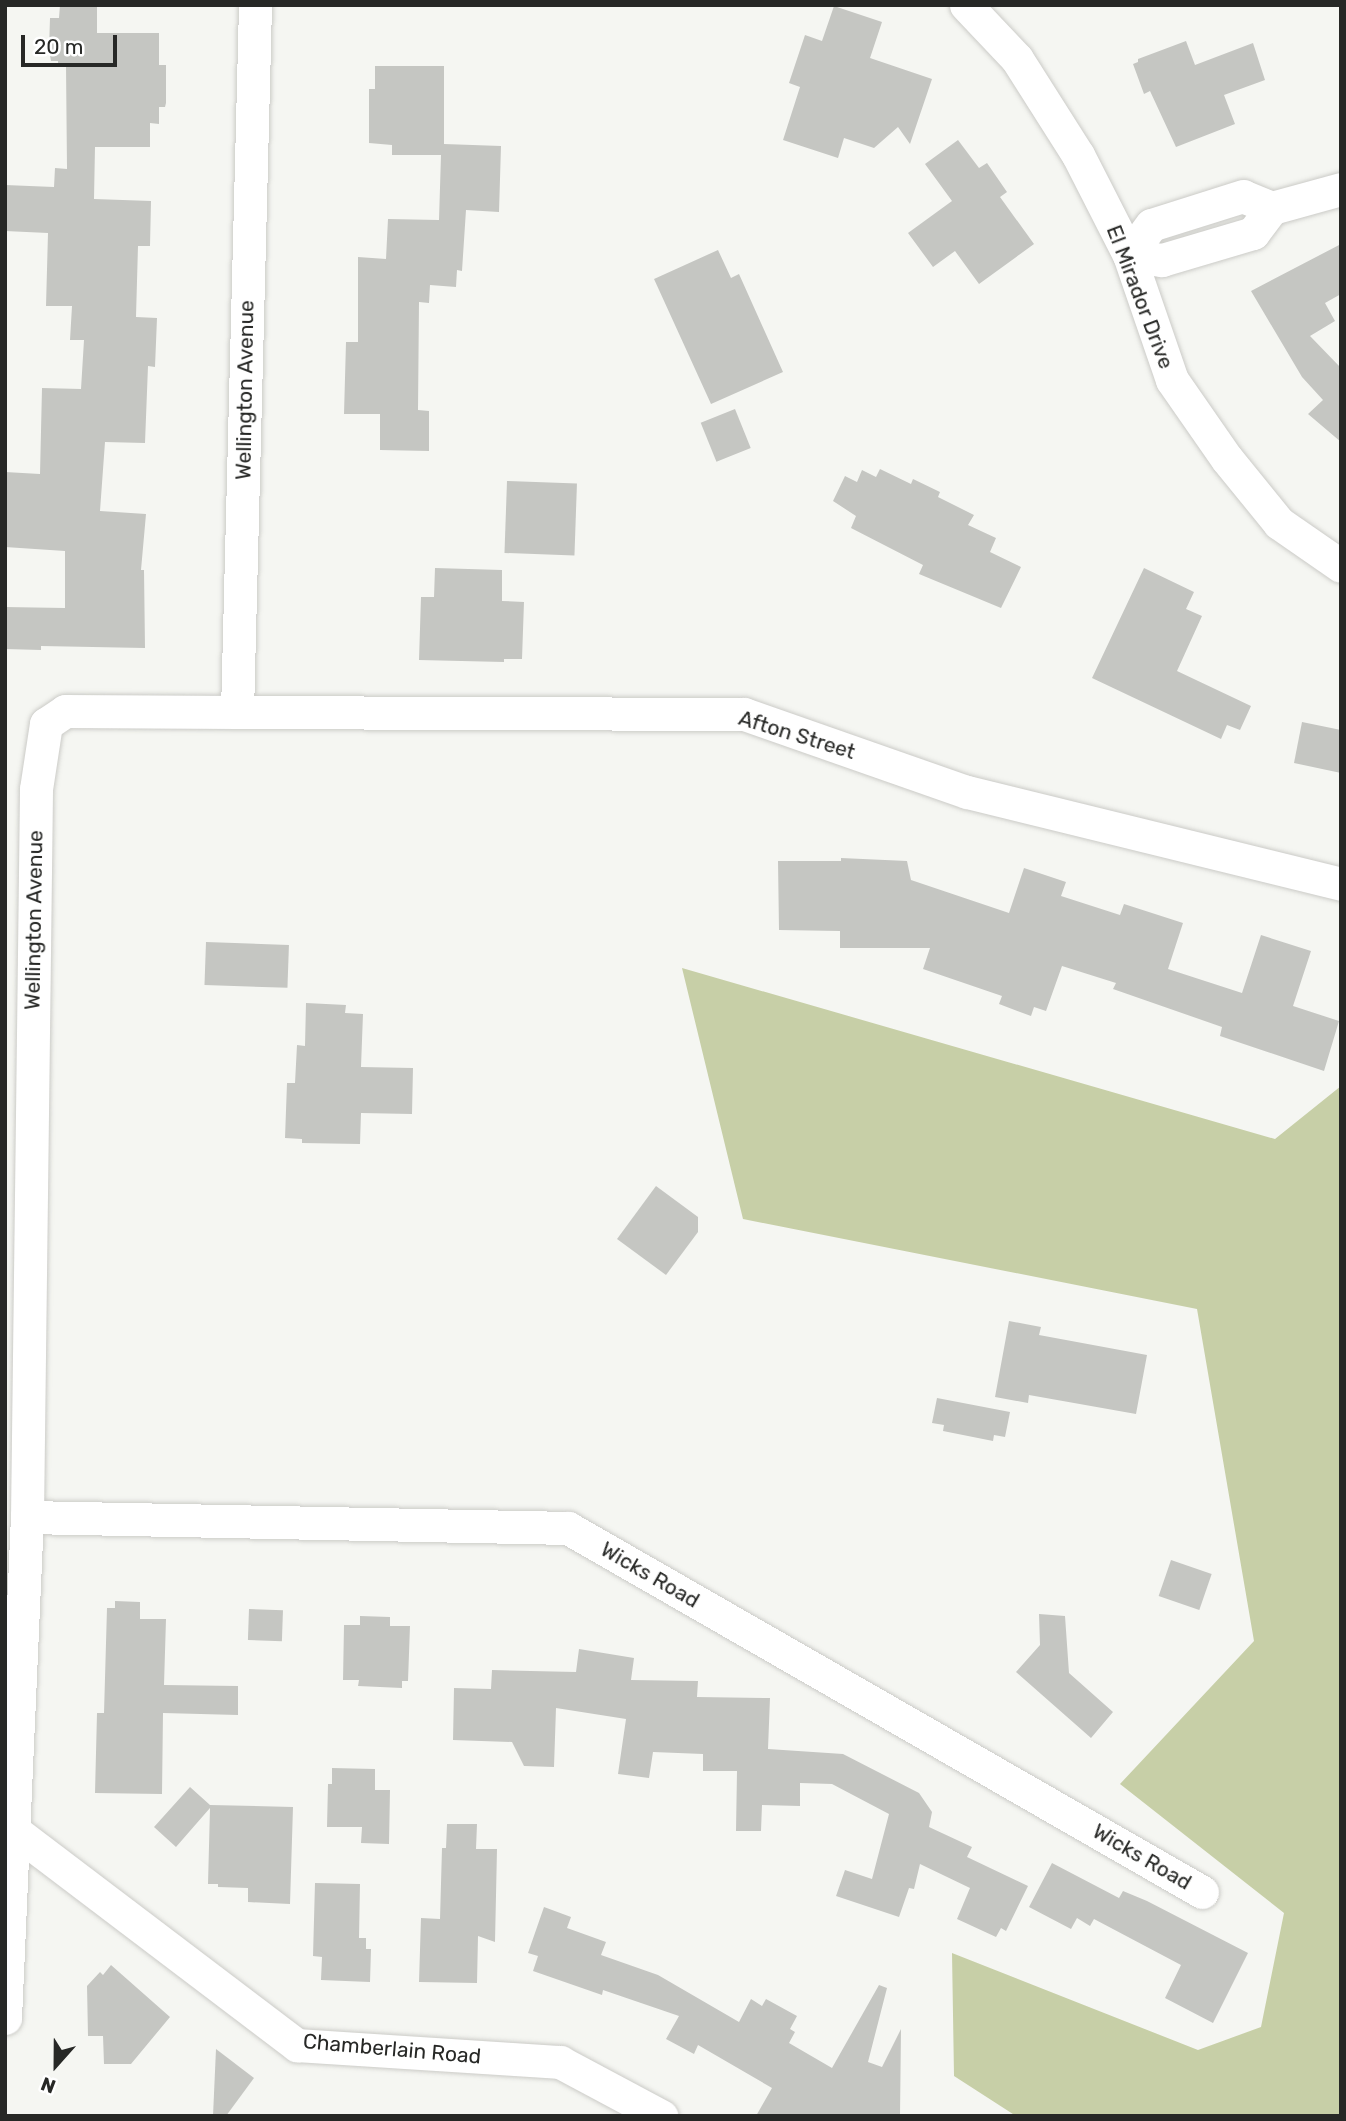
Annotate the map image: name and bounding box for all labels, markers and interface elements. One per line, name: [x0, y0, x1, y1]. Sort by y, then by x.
scale bar: [24, 21, 121, 65]
text: 20 m: [34, 34, 83, 59]
street label: El Mirador Drive: [1101, 221, 1179, 373]
street label: Wellington Avenue: [231, 300, 259, 480]
street label: Afton Street: [736, 705, 858, 765]
street label: Wellington Avenue: [20, 830, 48, 1010]
street label: Wicks Road: [596, 1537, 704, 1613]
street label: Wicks Road: [1088, 1819, 1196, 1895]
street label: Chamberlain Road: [302, 2029, 482, 2069]
north arrow: [21, 2030, 91, 2100]
text: N: [38, 2072, 59, 2098]

